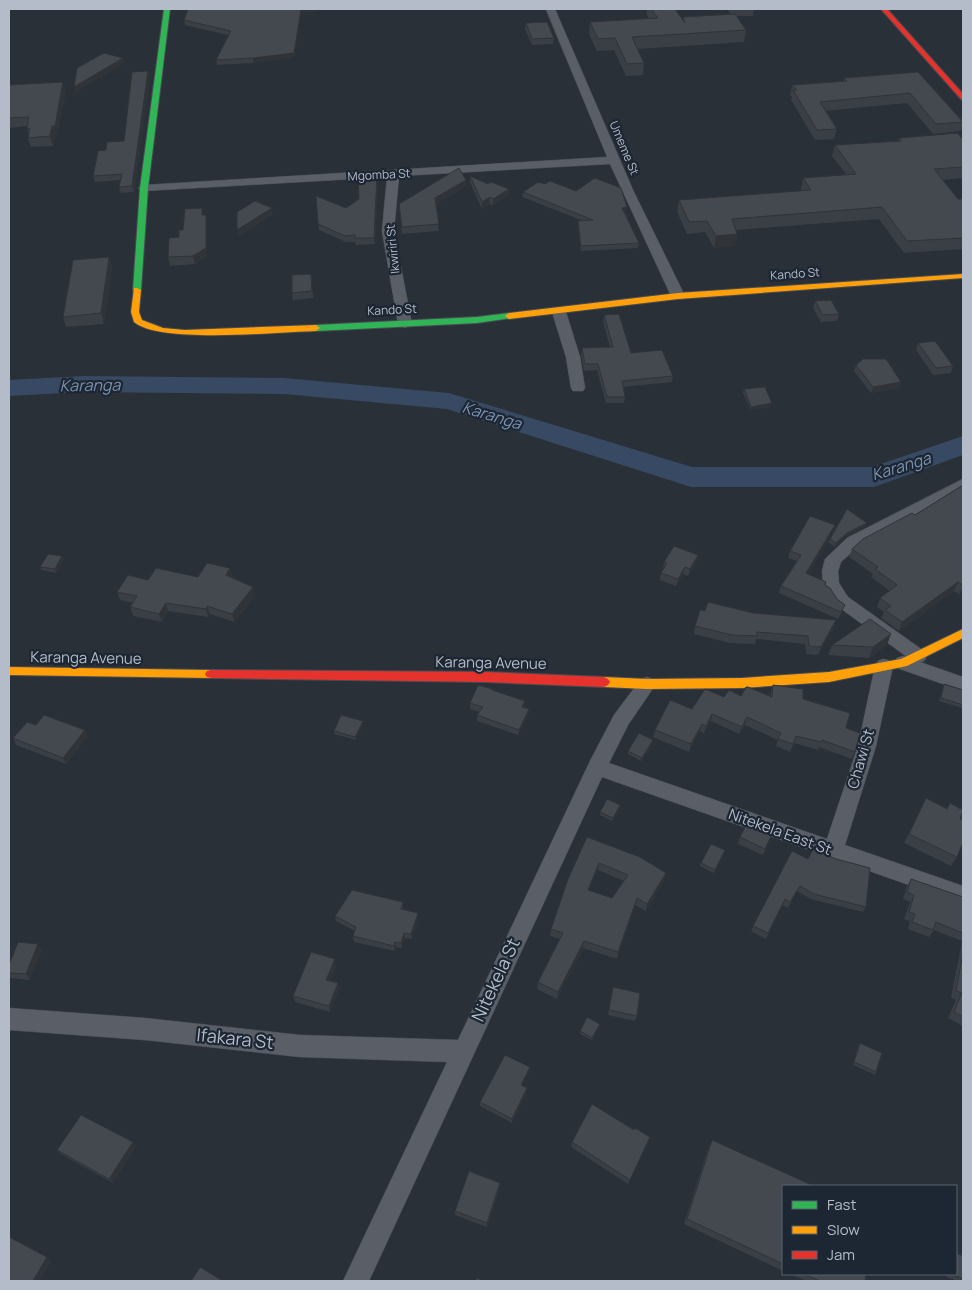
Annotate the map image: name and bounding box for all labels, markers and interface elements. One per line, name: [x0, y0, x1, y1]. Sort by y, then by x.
street label: Umeme St: [605, 118, 644, 178]
street label: Mgomba St: [347, 164, 411, 185]
street label: Ikwiriri St: [381, 223, 404, 275]
street label: Kando St: [770, 263, 821, 284]
street label: Kando St: [367, 300, 417, 319]
water label: Karanga: [60, 373, 122, 397]
water label: Karanga: [460, 396, 525, 435]
water label: Karanga: [869, 446, 934, 485]
street label: Karanga Avenue: [30, 646, 142, 669]
street label: Karanga Avenue: [435, 651, 547, 674]
street label: Chawi St: [842, 727, 879, 791]
street label: Nitekela East St: [726, 803, 835, 860]
street label: Nitekela St: [465, 934, 525, 1025]
street label: Ifakara St: [195, 1022, 275, 1054]
legend: [782, 1185, 957, 1275]
text: Fast: [827, 1194, 856, 1215]
text: Slow: [827, 1219, 860, 1240]
text: Jam: [827, 1244, 855, 1265]

